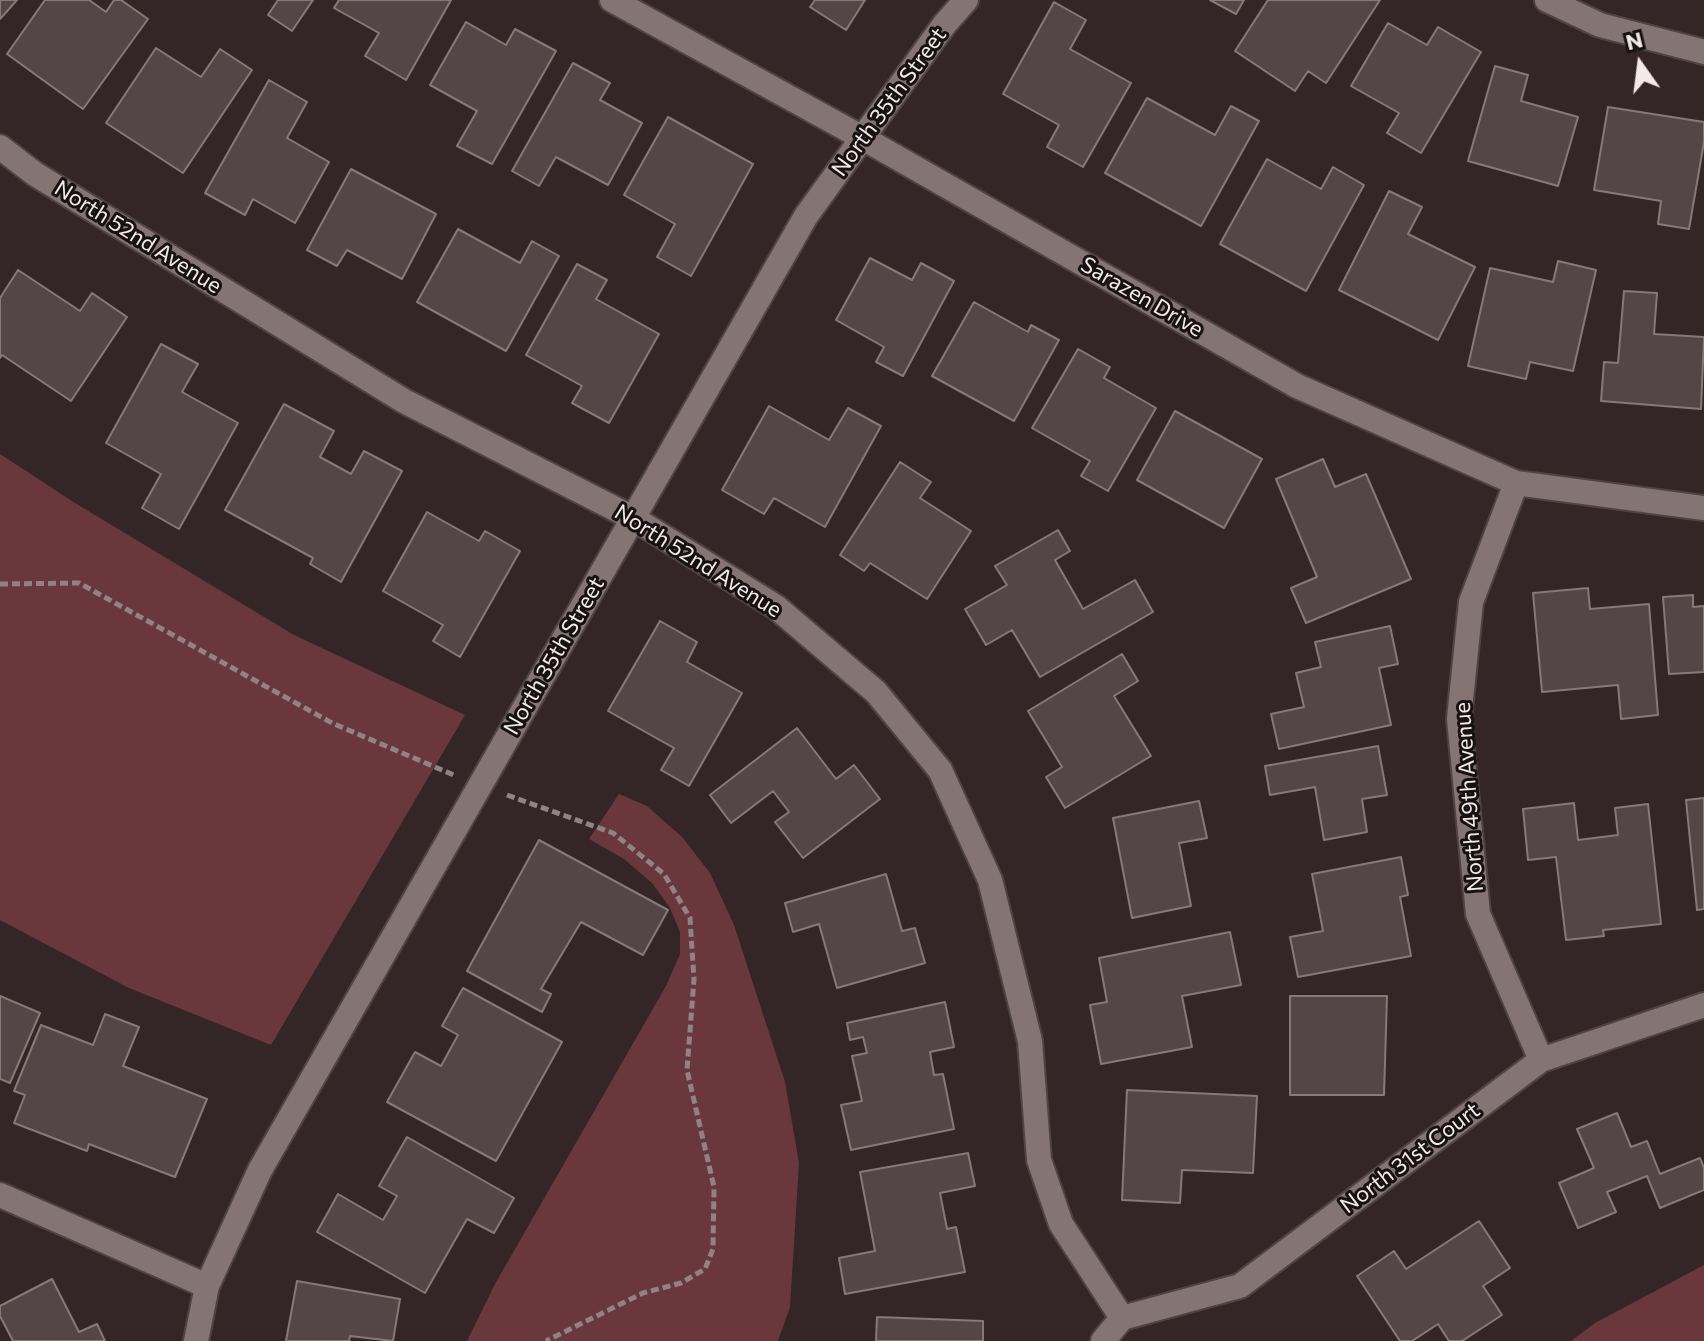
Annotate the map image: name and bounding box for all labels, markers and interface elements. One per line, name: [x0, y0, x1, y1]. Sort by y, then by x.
street label: North 35th Street: [826, 22, 952, 182]
north arrow: [1600, 24, 1680, 104]
text: N: [1623, 25, 1645, 55]
street label: North 52nd Avenue: [50, 175, 226, 299]
street label: Sarazen Drive: [1076, 251, 1208, 343]
street label: North 52nd Avenue: [610, 499, 786, 623]
street label: North 35th Street: [498, 573, 610, 739]
street label: North 49th Avenue: [1449, 701, 1489, 893]
street label: North 31st Court: [1335, 1097, 1485, 1219]

